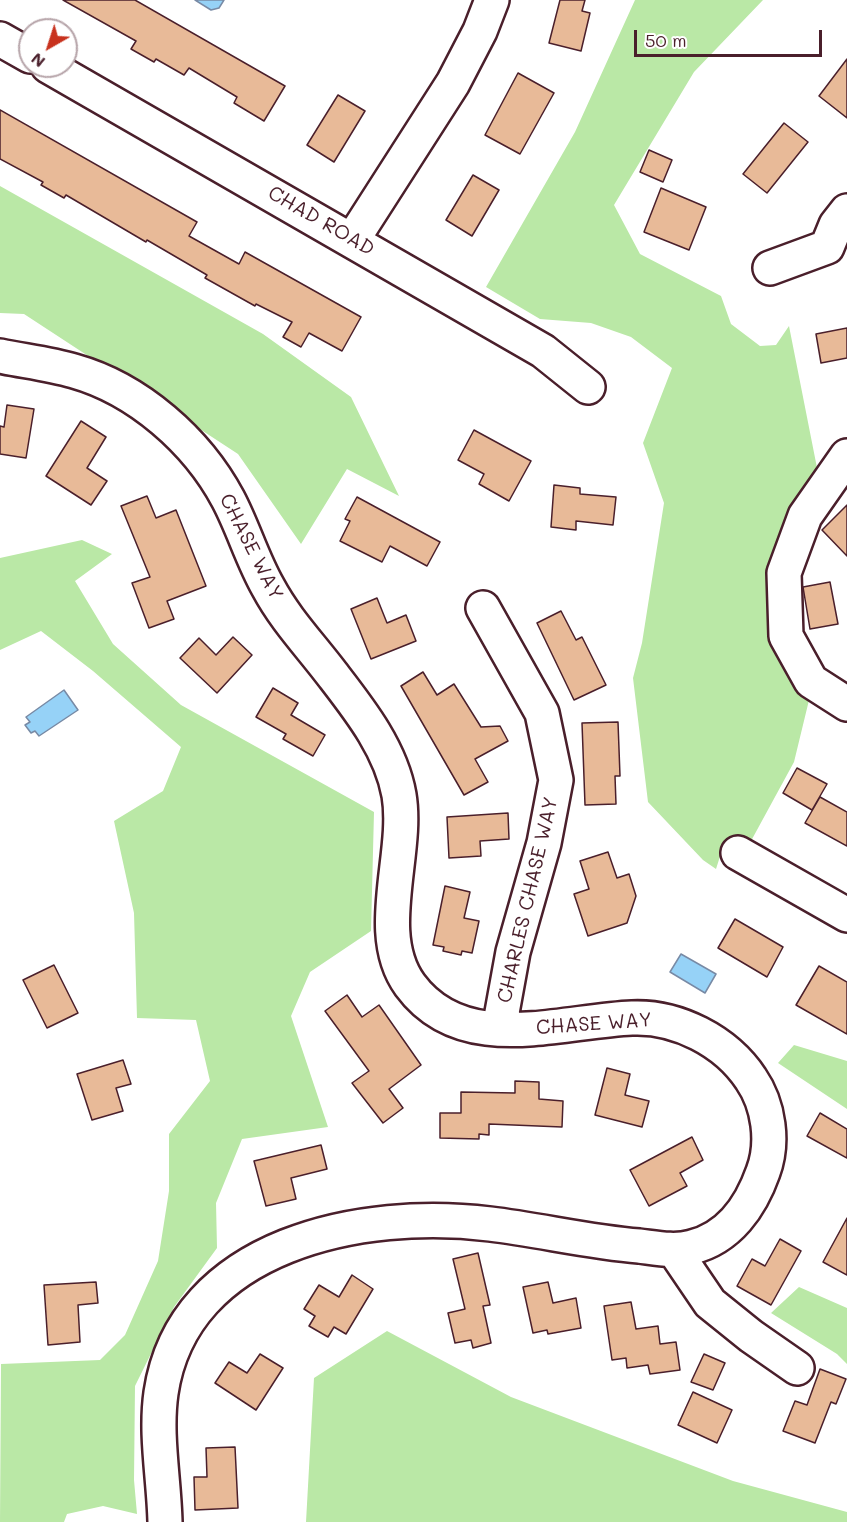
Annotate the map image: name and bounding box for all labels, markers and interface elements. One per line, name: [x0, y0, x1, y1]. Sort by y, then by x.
north arrow: [18, 18, 78, 78]
scale bar: [637, 18, 824, 56]
text: 50 m: [645, 28, 687, 52]
text: N: [26, 49, 49, 73]
street label: CHAD ROAD: [264, 181, 378, 261]
street label: CHASE WAY: [214, 490, 288, 604]
street label: CHARLES CHASE WAY: [493, 795, 563, 1005]
street label: CHASE WAY: [535, 1008, 653, 1040]

